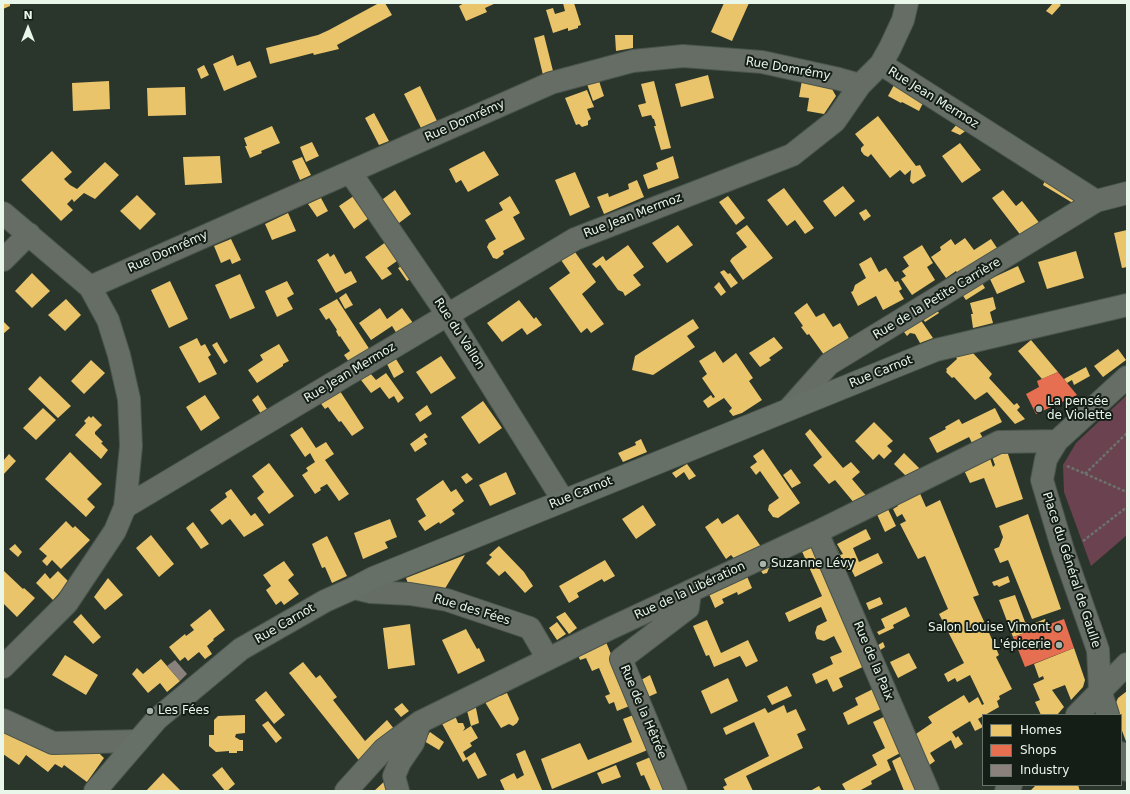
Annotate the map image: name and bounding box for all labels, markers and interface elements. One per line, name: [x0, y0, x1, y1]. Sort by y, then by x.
north arrow: [8, 8, 48, 48]
text: N: [23, 9, 33, 22]
street label: Rue Domrémy: [745, 54, 831, 84]
street label: Rue Jean Mermoz: [885, 64, 981, 132]
street label: Rue Domrémy: [423, 97, 507, 145]
street label: Rue Jean Mermoz: [582, 191, 684, 241]
street label: Rue Domrémy: [126, 228, 210, 276]
street label: Rue de la Petite Carrière: [871, 255, 1003, 343]
street label: Rue du Vallon: [431, 296, 487, 372]
street label: Rue Jean Mermoz: [302, 340, 398, 406]
street label: Rue Carnot: [847, 353, 915, 391]
place label: La pensée de Violette: [1047, 395, 1112, 423]
marker: La pensée de Violette: [1034, 404, 1044, 414]
street label: Rue Carnot: [547, 474, 615, 512]
street label: Place du Général de Gaulle: [1039, 490, 1103, 650]
place label: Suzanne Lévy: [771, 557, 854, 571]
street label: Rue de la Libération: [632, 559, 748, 623]
marker: Suzanne Lévy: [758, 559, 768, 569]
street label: Rue des Fées: [432, 592, 512, 628]
street label: Rue Carnot: [253, 601, 317, 647]
street label: Rue de la Paix: [850, 619, 896, 703]
place label: Salon Louise Vimont: [928, 621, 1050, 635]
marker: Salon Louise Vimont: [1053, 623, 1063, 633]
place label: L'épicerie: [993, 638, 1051, 652]
marker: L'épicerie: [1054, 640, 1064, 650]
street label: Rue de la Hêtrée: [617, 663, 669, 761]
place label: Les Fées: [158, 704, 209, 718]
marker: Les Fées: [145, 706, 155, 716]
legend: [982, 714, 1122, 786]
text: Homes: [1020, 723, 1062, 737]
text: Shops: [1020, 743, 1056, 757]
text: Industry: [1020, 763, 1069, 777]

